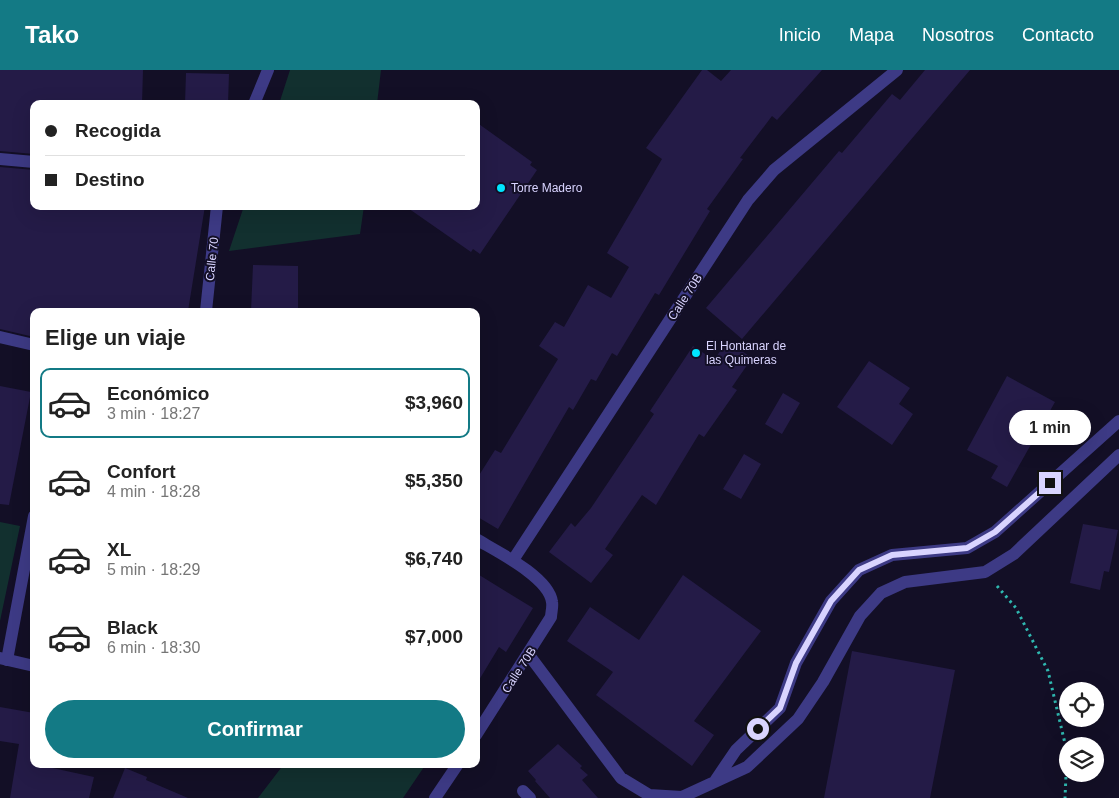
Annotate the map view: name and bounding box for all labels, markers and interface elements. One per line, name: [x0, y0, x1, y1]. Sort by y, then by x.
text: Tako: [25, 21, 79, 48]
text: Inicio: [779, 25, 821, 45]
text: Mapa: [849, 25, 894, 45]
text: Nosotros: [922, 25, 994, 45]
text: Contacto: [1022, 25, 1094, 45]
text: Recogida: [75, 120, 161, 141]
text: Destino: [75, 169, 145, 190]
place label: Torre Madero: [511, 181, 583, 195]
marker: Torre Madero: [495, 182, 507, 194]
street label: Calle 70: [203, 236, 221, 282]
street label: Calle 70B: [665, 271, 705, 323]
text: Elige un viaje: [45, 325, 186, 350]
place label: El Hontanar de las Quimeras: [706, 339, 786, 367]
marker: El Hontanar de las Quimeras: [690, 347, 702, 359]
icon: car: [47, 381, 92, 426]
text: Económico: [107, 383, 209, 404]
text: $3,960: [405, 392, 463, 413]
text: 3 min · 18:27: [107, 405, 200, 422]
callout: 1 min: [1009, 410, 1091, 446]
text: 1 min: [1029, 419, 1071, 436]
icon: car: [47, 459, 92, 504]
text: Confort: [107, 461, 176, 482]
text: $5,350: [405, 470, 463, 491]
route end: [1039, 472, 1061, 494]
text: 4 min · 18:28: [107, 483, 200, 500]
icon: car: [47, 537, 92, 582]
text: XL: [107, 539, 131, 560]
text: $6,740: [405, 548, 463, 569]
text: 5 min · 18:29: [107, 561, 200, 578]
icon: car: [47, 615, 92, 660]
text: Black: [107, 617, 158, 638]
text: $7,000: [405, 626, 463, 647]
text: 6 min · 18:30: [107, 639, 200, 656]
street label: Calle 70B: [499, 644, 539, 696]
map controls: [1059, 682, 1104, 782]
button: locate: [1059, 682, 1104, 727]
button: Confirmar: [45, 700, 465, 758]
route start: [747, 718, 769, 740]
button: layers: [1059, 737, 1104, 782]

